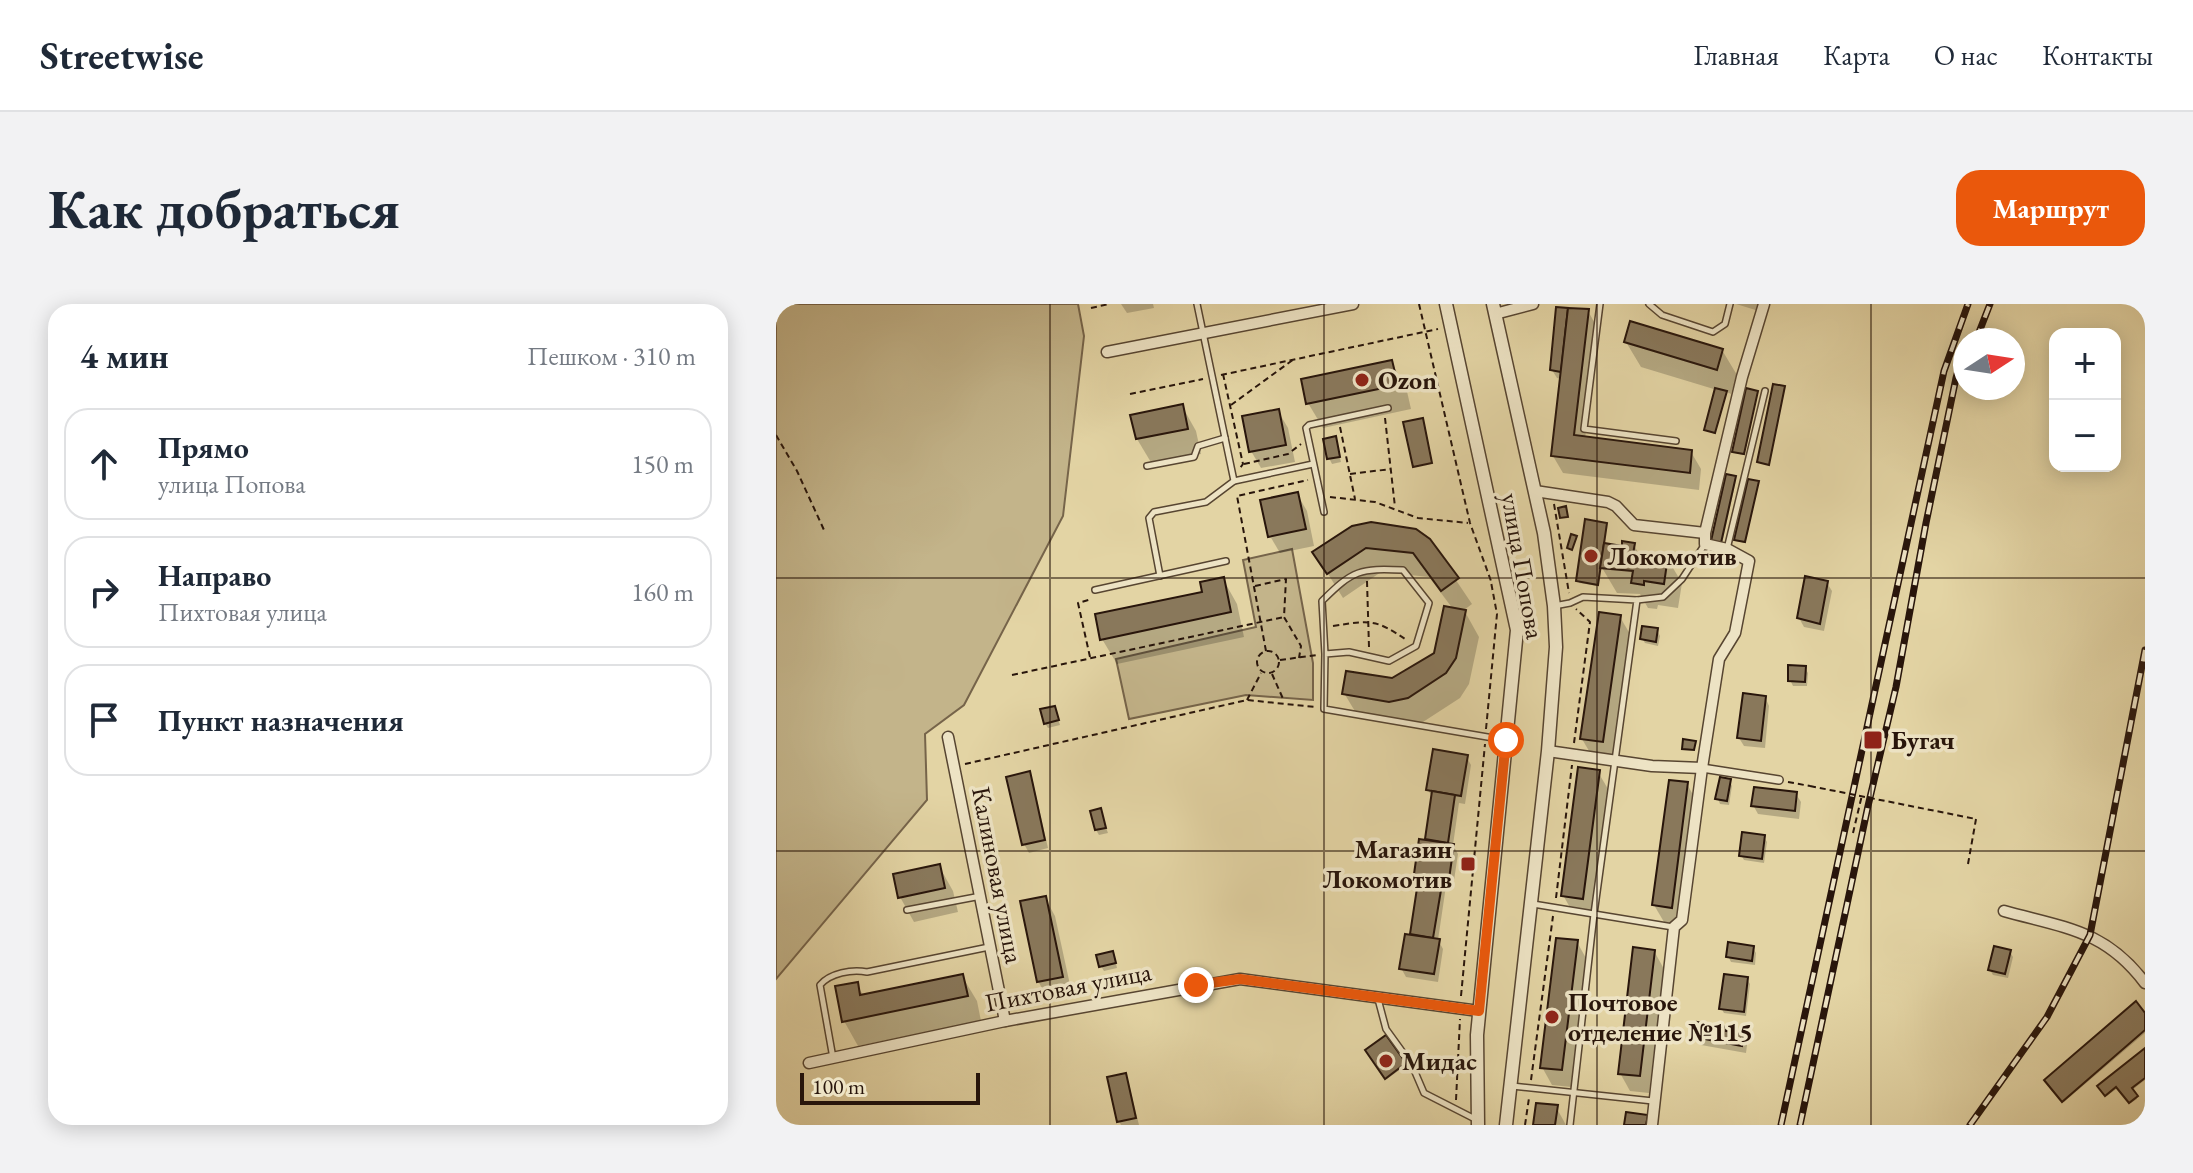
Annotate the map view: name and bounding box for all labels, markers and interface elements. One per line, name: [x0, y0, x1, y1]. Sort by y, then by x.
text: Streetwise: [40, 31, 203, 80]
text: Главная: [1694, 37, 1779, 73]
text: Карта: [1823, 37, 1890, 73]
text: О нас: [1934, 37, 1998, 73]
text: Контакты: [2042, 37, 2153, 73]
button: Маршрут: [1956, 170, 2145, 246]
text: Как добраться: [48, 172, 400, 245]
north arrow: [1953, 328, 2025, 400]
map controls: [2049, 328, 2121, 472]
button: +: [2049, 328, 2121, 400]
text: 4 мин: [80, 334, 169, 378]
text: Пешком · 310 m: [527, 339, 696, 373]
place label: Ozon: [1378, 363, 1437, 397]
marker: Ozon: [1353, 371, 1371, 389]
button: −: [2049, 400, 2121, 472]
text: Прямо: [158, 428, 249, 467]
icon: ahead: [82, 442, 126, 486]
text: 150 m: [631, 447, 694, 481]
text: улица Попова: [158, 467, 306, 501]
street label: улица Попова: [1493, 490, 1553, 642]
place label: Локомотив: [1607, 539, 1736, 573]
marker: Локомотив: [1582, 547, 1600, 565]
text: Направо: [158, 556, 271, 595]
icon: right: [82, 570, 126, 614]
text: 160 m: [631, 575, 694, 609]
text: Пихтовая улица: [158, 595, 327, 629]
icon: arrive: [82, 698, 126, 742]
text: Пункт назначения: [158, 701, 404, 740]
route start: [1488, 722, 1524, 758]
place label: Бугач: [1891, 723, 1955, 757]
marker: Бугач: [1862, 729, 1884, 751]
street label: Калиновая улица: [964, 784, 1032, 967]
place label: Магазин Локомотив: [1323, 832, 1452, 896]
marker: Магазин Локомотив: [1459, 855, 1477, 873]
street label: Пихтовая улица: [982, 954, 1155, 1020]
route end: [1178, 967, 1214, 1003]
place label: Почтовое отделение №115: [1568, 985, 1753, 1049]
marker: Почтовое отделение №115: [1543, 1008, 1561, 1026]
place label: Мидас: [1402, 1044, 1477, 1078]
marker: Мидас: [1377, 1052, 1395, 1070]
scale bar: [800, 1069, 980, 1105]
text: 100 m: [812, 1072, 865, 1101]

